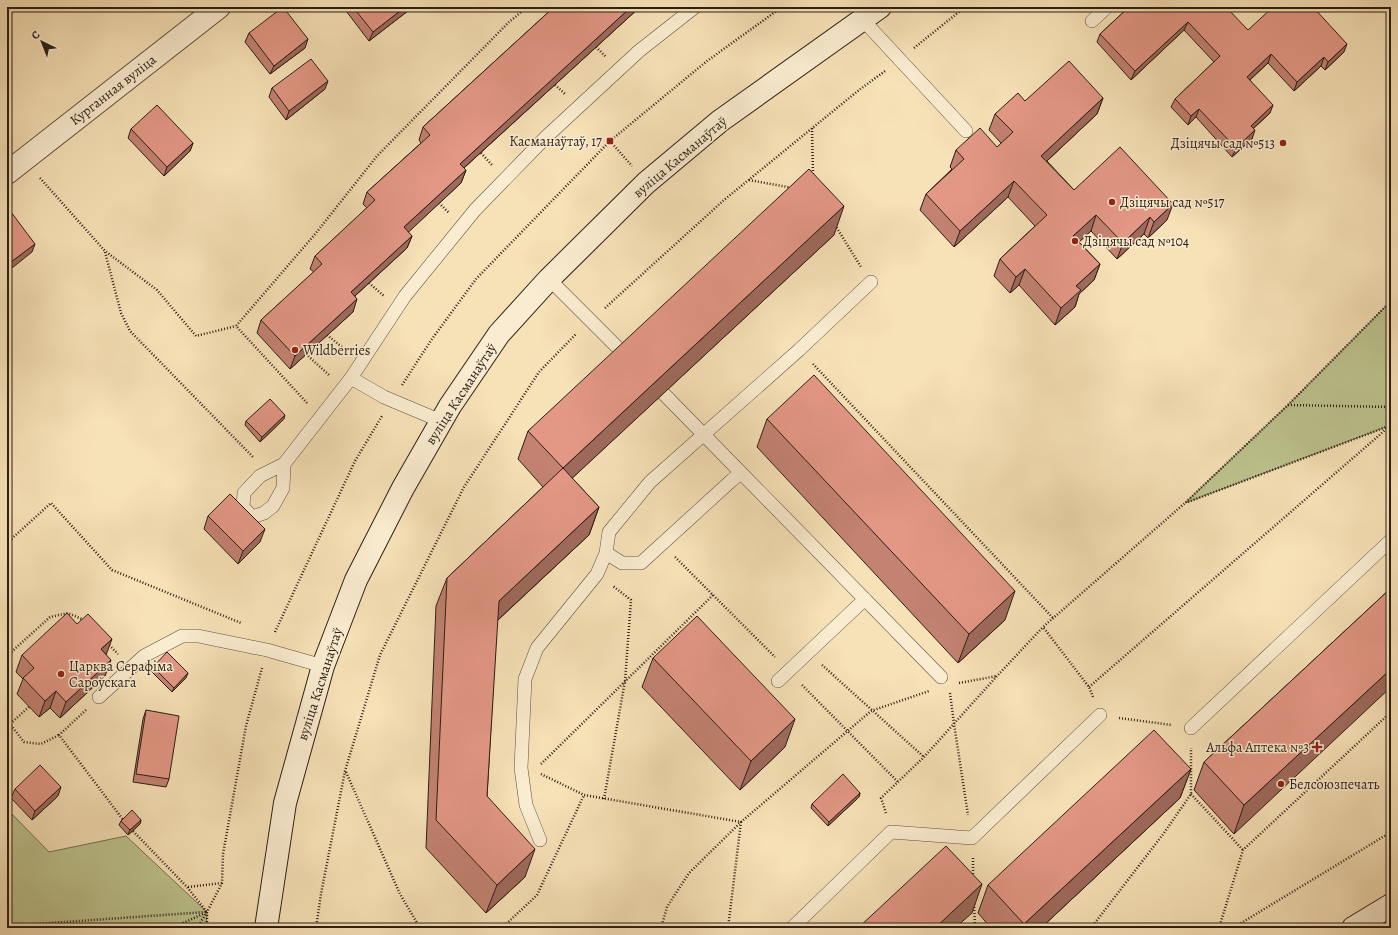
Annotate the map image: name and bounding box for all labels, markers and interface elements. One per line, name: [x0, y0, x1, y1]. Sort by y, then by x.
north arrow: [22, 22, 62, 62]
text: С: [28, 27, 43, 43]
street label: Курганная вуліца: [66, 50, 161, 130]
street label: вуліца Касманаўтаў: [629, 112, 732, 202]
place label: Касманаўтаў, 17: [509, 132, 602, 151]
place label: Дзіцячы сад №513: [1171, 134, 1275, 153]
marker: Касманаўтаў, 17: [605, 136, 615, 146]
marker: Дзіцячы сад №513: [1278, 138, 1288, 148]
place label: Дзіцячы сад №517: [1120, 193, 1224, 212]
marker: Дзіцячы сад №517: [1107, 197, 1117, 207]
place label: Дзіцячы сад №104: [1083, 232, 1189, 251]
marker: Дзіцячы сад №104: [1070, 236, 1080, 246]
street label: вуліца Касманаўтаў: [421, 339, 501, 448]
place label: Wildberries: [302, 341, 370, 360]
marker: Wildberries: [290, 345, 300, 355]
street label: вуліца Касманаўтаў: [293, 625, 347, 743]
place label: Царква Серафіма Сароўскага: [69, 657, 173, 692]
marker: Царква Серафіма Сароўскага: [56, 669, 66, 679]
place label: Альфа Аптека №3: [1205, 738, 1309, 757]
marker: Альфа Аптека №3: [1312, 742, 1322, 752]
place label: Белсоюзпечать: [1289, 775, 1380, 794]
marker: Белсоюзпечать: [1276, 779, 1286, 789]

